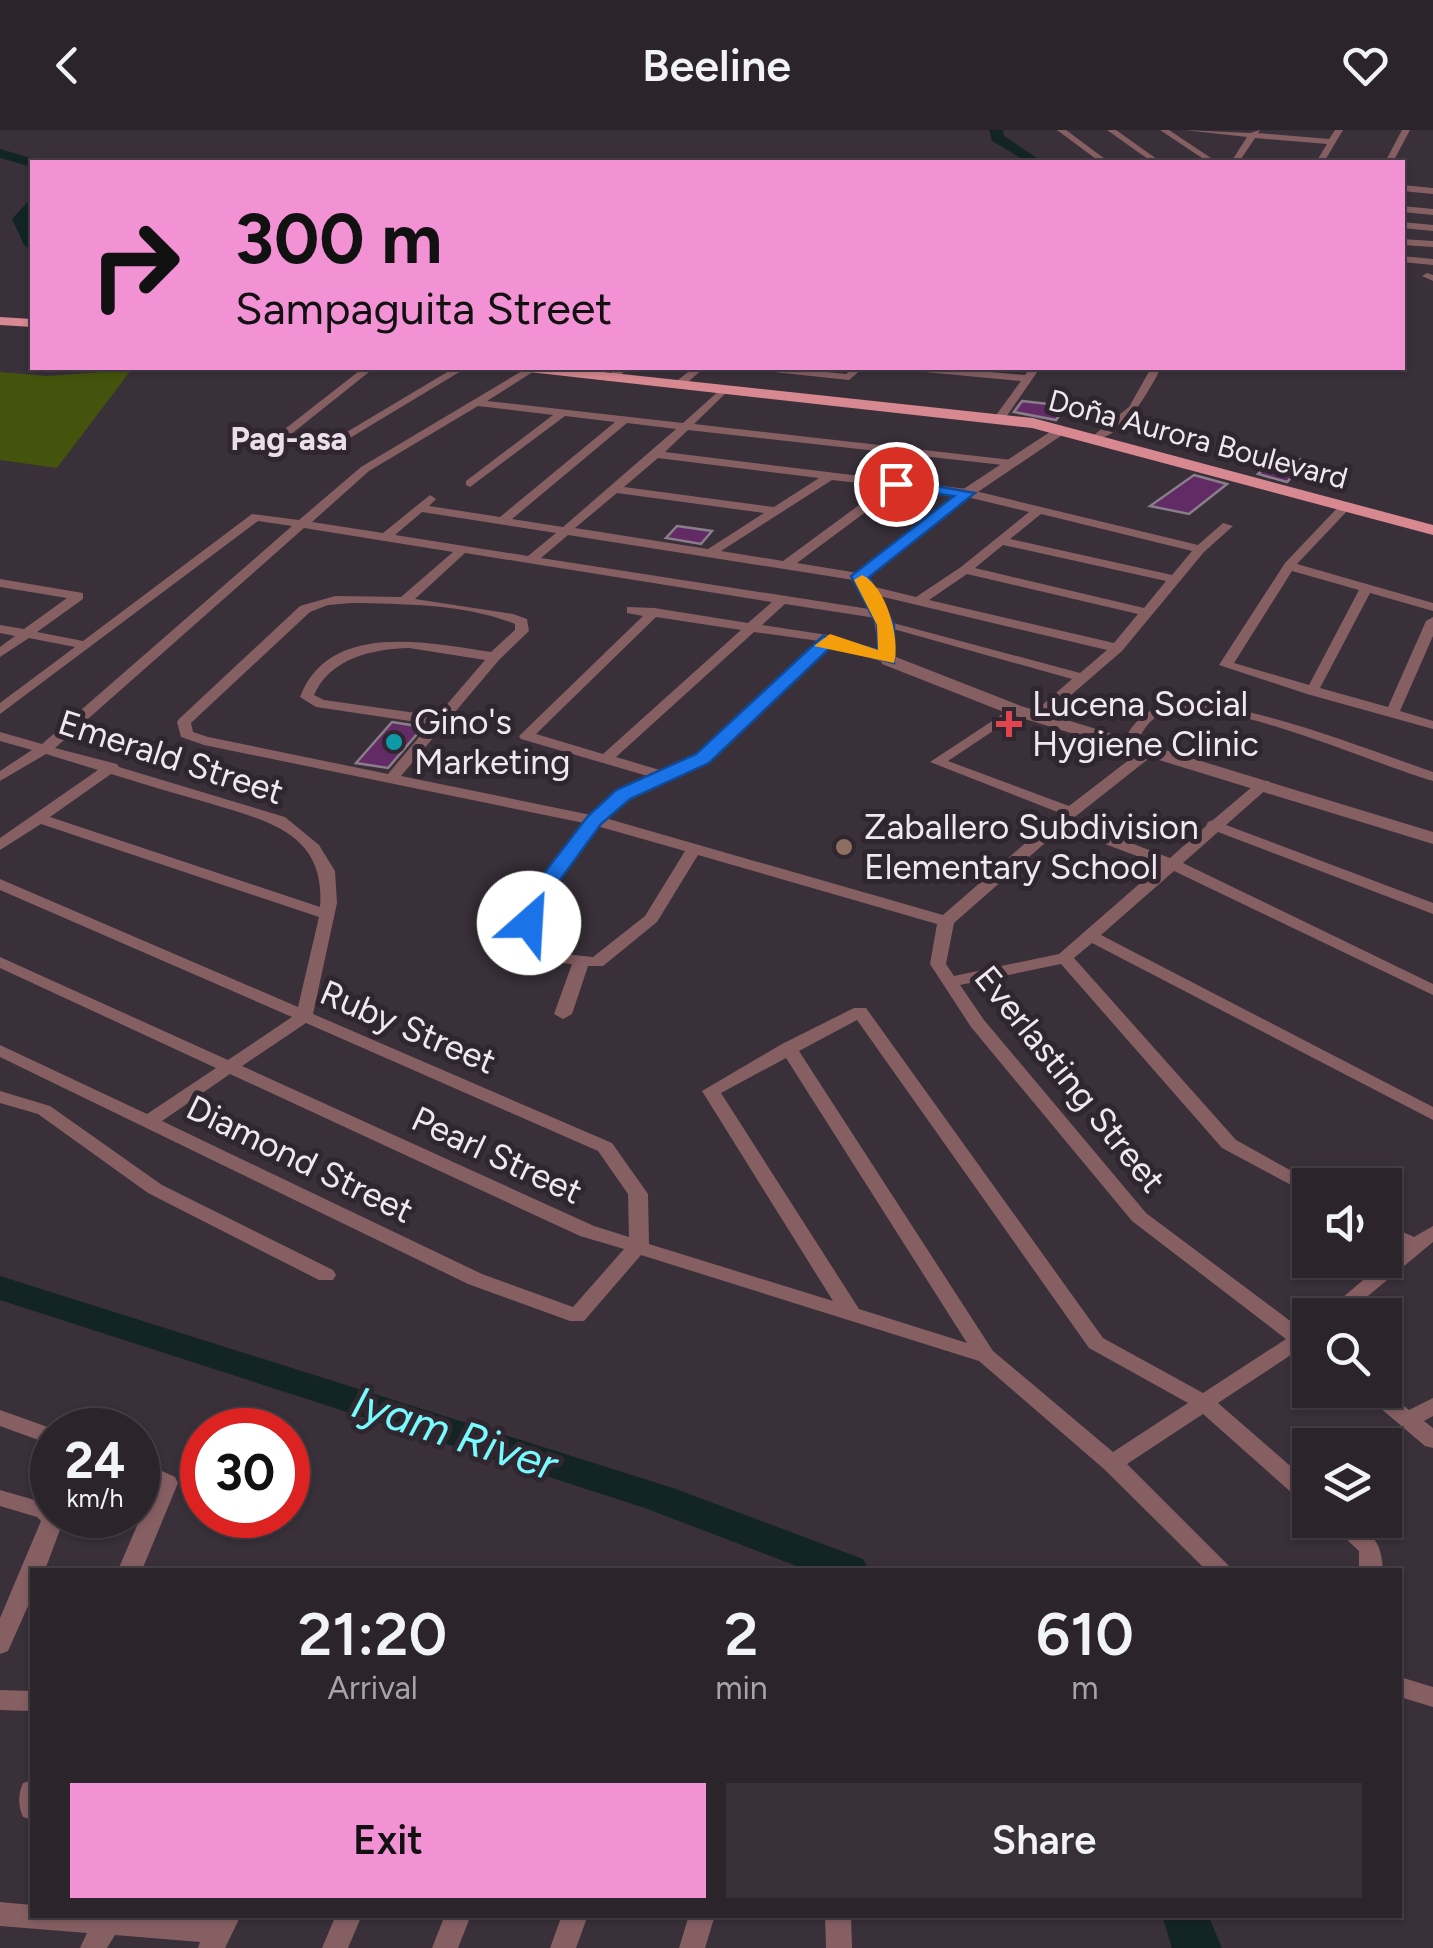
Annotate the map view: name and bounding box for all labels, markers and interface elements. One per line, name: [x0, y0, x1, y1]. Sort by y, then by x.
icon: back: [40, 38, 95, 93]
text: Beeline: [642, 38, 791, 92]
icon: heart: [1338, 38, 1393, 93]
text: 300 m: [235, 196, 442, 281]
icon: right: [70, 200, 200, 330]
text: Sampaguita Street: [235, 281, 612, 335]
street label: Doña Aurora Boulevard: [1044, 381, 1352, 497]
district label: Pag-asa: [230, 420, 348, 458]
pin: [854, 442, 939, 527]
icon: arrive: [869, 457, 924, 512]
place label: Lucena Social Hygiene Clinic: [1032, 683, 1259, 765]
street label: Emerald Street: [53, 701, 289, 813]
place label: Gino's Marketing: [414, 701, 570, 783]
marker: Lucena Social Hygiene Clinic: [996, 711, 1022, 737]
marker: Gino's Marketing: [383, 731, 405, 753]
place label: Zaballero Subdivision Elementary School: [864, 806, 1199, 888]
marker: Zaballero Subdivision Elementary School: [833, 836, 855, 858]
position arrow: [477, 871, 581, 975]
street label: Everlasting Street: [966, 957, 1174, 1201]
street label: Ruby Street: [314, 971, 502, 1083]
street label: Diamond Street: [180, 1086, 420, 1232]
street label: Pearl Street: [405, 1097, 589, 1213]
map controls: [1292, 1168, 1402, 1538]
button: sound: [1292, 1168, 1402, 1278]
button: search: [1292, 1298, 1402, 1408]
water label: Iyam River: [346, 1374, 566, 1492]
speed limit sign: 30: [180, 1408, 310, 1538]
button: layers: [1292, 1428, 1402, 1538]
text: 24: [65, 1430, 125, 1491]
text: km/h: [66, 1483, 124, 1513]
text: 21:20: [298, 1598, 447, 1670]
text: 2: [724, 1598, 759, 1670]
text: 610: [1036, 1598, 1134, 1670]
text: Arrival: [327, 1669, 418, 1707]
text: min: [715, 1669, 768, 1707]
text: m: [1071, 1669, 1098, 1707]
button: Exit: [70, 1783, 706, 1898]
button: Share: [726, 1783, 1362, 1898]

